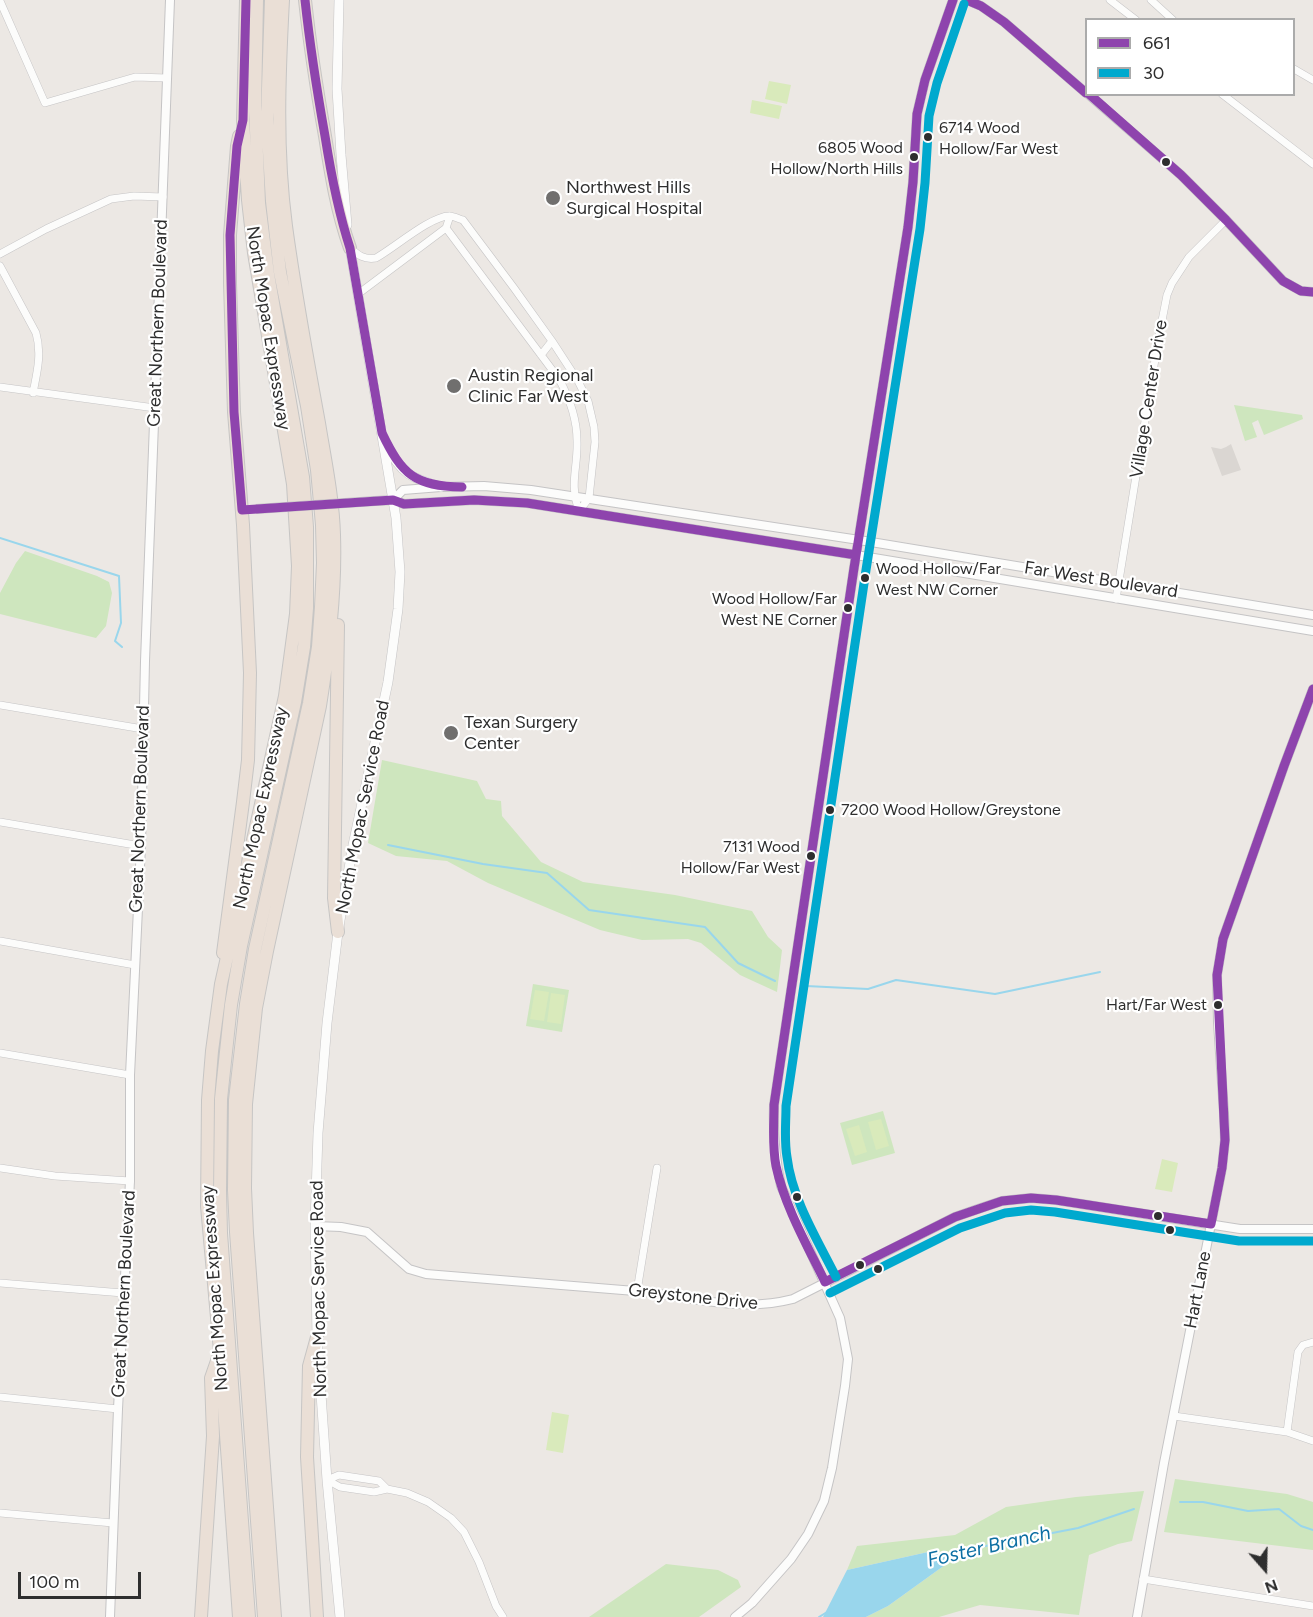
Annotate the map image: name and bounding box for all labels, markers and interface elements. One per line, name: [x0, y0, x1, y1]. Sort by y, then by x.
legend: [1085, 18, 1295, 96]
text: 661: [1143, 32, 1171, 54]
text: 30: [1143, 62, 1164, 84]
place label: 6714 Wood Hollow/Far West: [939, 118, 1058, 156]
marker: 6714 Wood Hollow/Far West: [922, 131, 934, 143]
place label: 6805 Wood Hollow/North Hills: [771, 138, 903, 176]
marker: 6805 Wood Hollow/North Hills: [908, 151, 920, 163]
unlabelled marker: [1160, 156, 1172, 168]
place label: Northwest Hills Surgical Hospital: [566, 177, 702, 219]
marker: Northwest Hills Surgical Hospital: [544, 189, 562, 207]
street label: Great Northern Boulevard: [144, 219, 172, 427]
street label: North Mopac Expressway: [241, 224, 295, 432]
street label: Village Center Drive: [1126, 318, 1172, 480]
place label: Austin Regional Clinic Far West: [468, 365, 594, 407]
marker: Austin Regional Clinic Far West: [445, 377, 463, 395]
street label: Far West Boulevard: [1023, 557, 1179, 603]
place label: Wood Hollow/Far West NW Corner: [876, 559, 1001, 597]
marker: Wood Hollow/Far West NW Corner: [859, 572, 871, 584]
place label: Wood Hollow/Far West NE Corner: [712, 589, 837, 627]
marker: Wood Hollow/Far West NE Corner: [842, 602, 854, 614]
street label: North Mopac Service Road: [332, 698, 394, 916]
street label: Great Northern Boulevard: [126, 705, 154, 913]
street label: North Mopac Expressway: [229, 705, 293, 911]
place label: Texan Surgery Center: [464, 712, 578, 754]
marker: Texan Surgery Center: [442, 724, 460, 742]
place label: 7200 Wood Hollow/Greystone: [841, 800, 1061, 820]
marker: 7200 Wood Hollow/Greystone: [824, 804, 836, 816]
place label: 7131 Wood Hollow/Far West: [681, 837, 800, 875]
marker: 7131 Wood Hollow/Far West: [805, 850, 817, 862]
place label: Hart/Far West: [1106, 995, 1207, 1015]
marker: Hart/Far West: [1212, 999, 1224, 1011]
street label: North Mopac Service Road: [306, 1180, 332, 1398]
street label: North Mopac Expressway: [197, 1184, 233, 1392]
street label: Great Northern Boulevard: [108, 1190, 140, 1398]
unlabelled marker: [791, 1191, 803, 1203]
unlabelled marker: [1152, 1210, 1164, 1222]
unlabelled marker: [1164, 1224, 1176, 1236]
street label: Hart Lane: [1180, 1249, 1216, 1331]
unlabelled marker: [854, 1259, 866, 1271]
unlabelled marker: [872, 1263, 884, 1275]
street label: Greystone Drive: [627, 1279, 759, 1315]
water label: Foster Branch: [925, 1521, 1053, 1573]
north arrow: [1235, 1539, 1295, 1599]
scale bar: [21, 1560, 144, 1598]
text: 100 m: [29, 1571, 79, 1593]
text: N: [1262, 1575, 1280, 1597]

